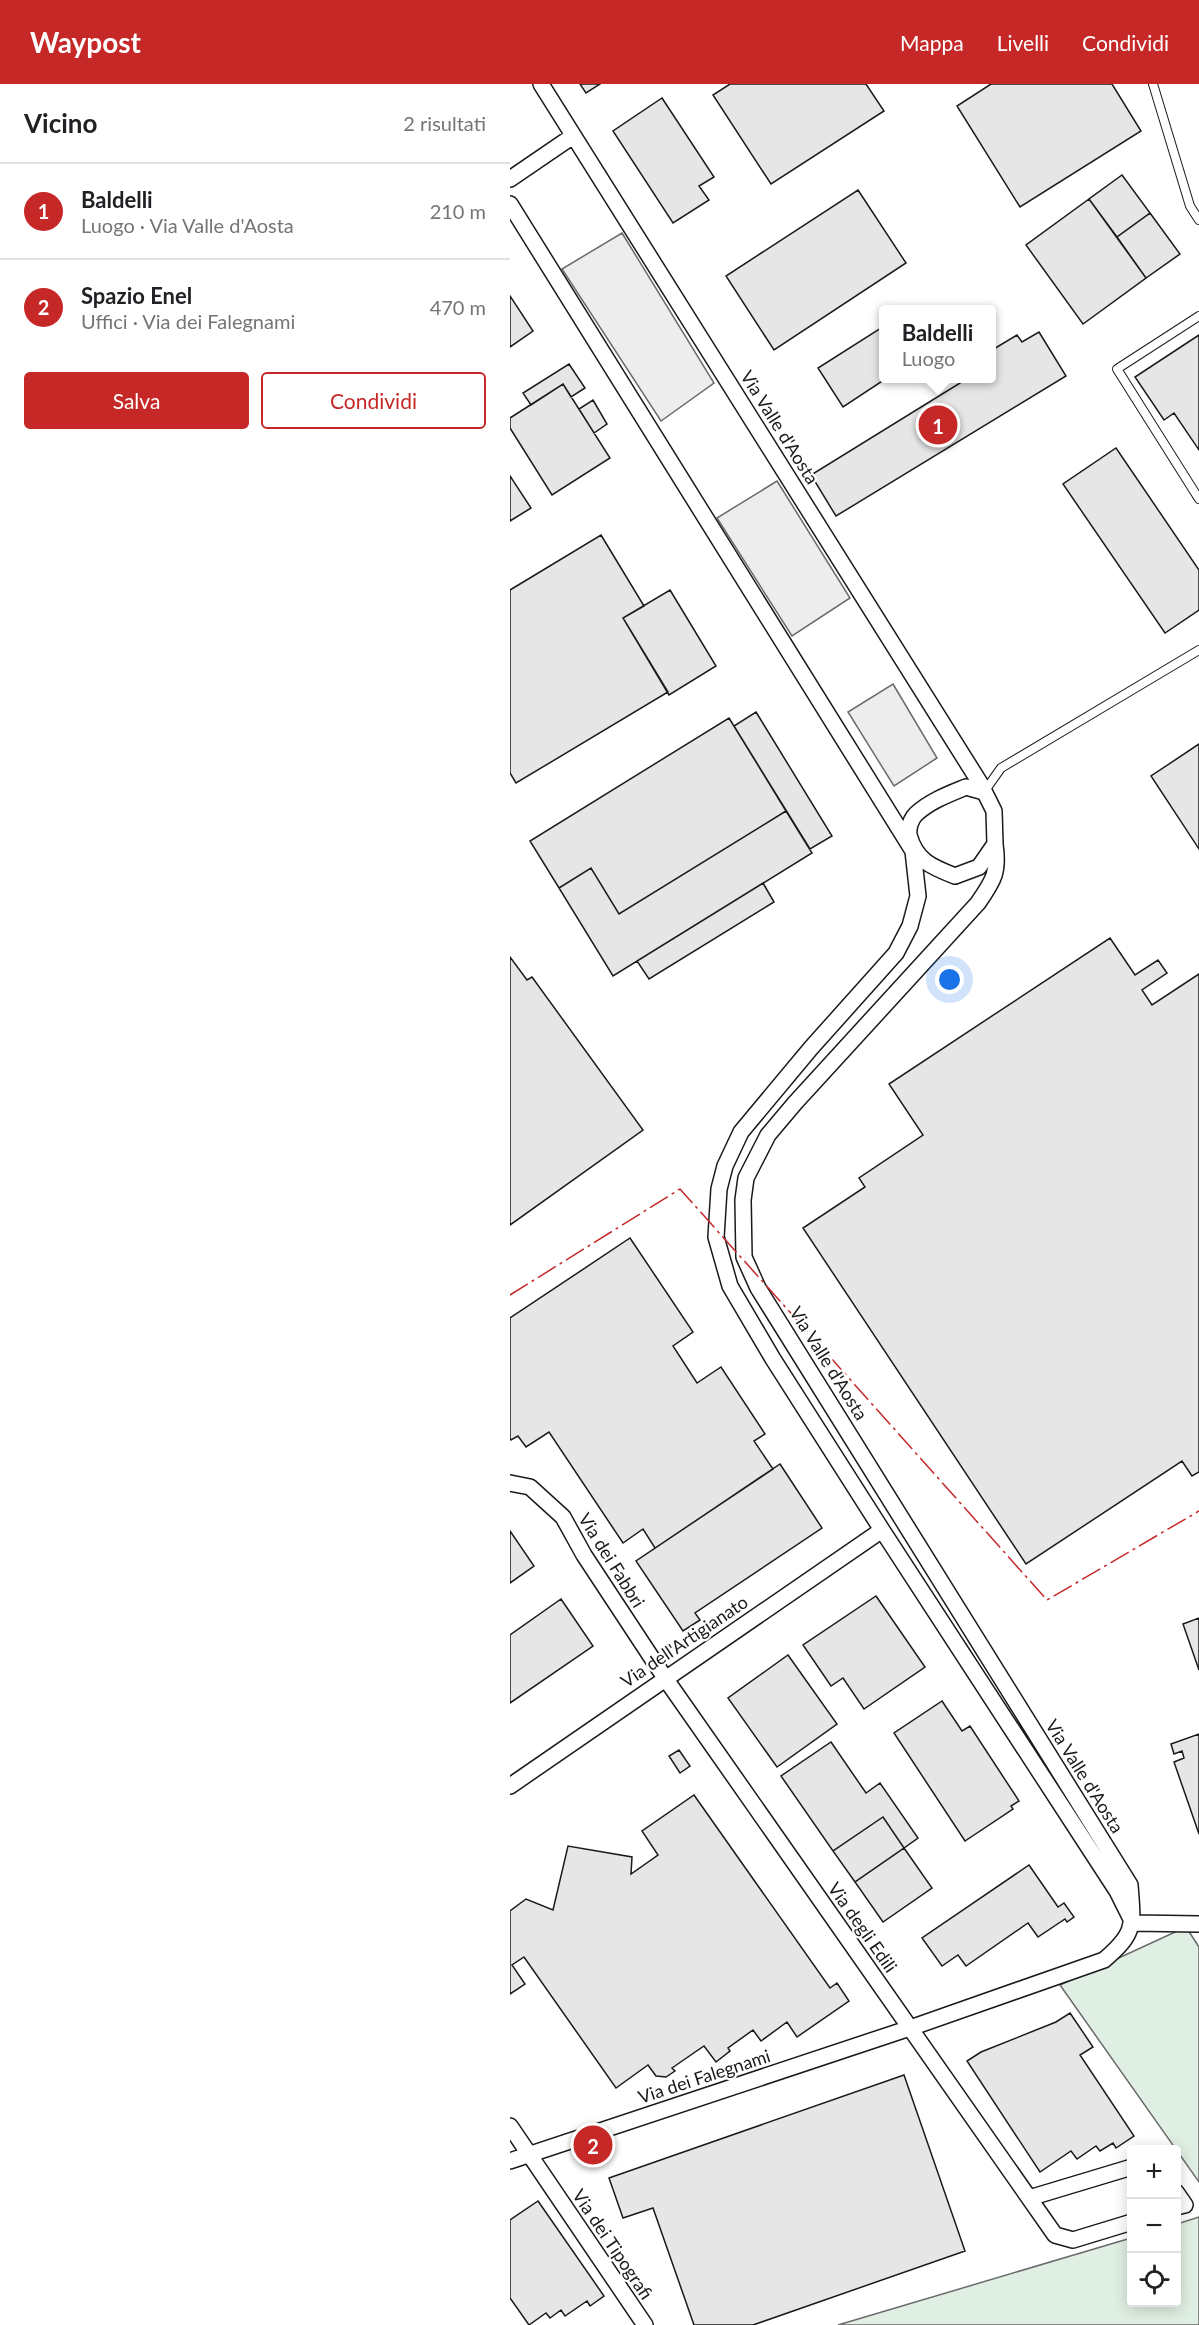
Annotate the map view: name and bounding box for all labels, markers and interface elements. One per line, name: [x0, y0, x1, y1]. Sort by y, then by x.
text: Waypost: [30, 25, 141, 59]
text: Mappa: [900, 30, 964, 55]
text: Livelli: [997, 30, 1049, 55]
text: Condividi: [1082, 30, 1169, 55]
text: Vicino: [24, 107, 97, 139]
text: 2 risultati: [403, 111, 486, 135]
text: Baldelli: [81, 186, 153, 213]
text: 1: [38, 199, 49, 223]
text: 210 m: [430, 199, 486, 223]
text: Luogo · Via Valle d'Aosta: [81, 213, 294, 237]
text: Spazio Enel: [81, 282, 192, 309]
text: 2: [38, 295, 49, 319]
text: 470 m: [430, 295, 486, 319]
popup: [879, 305, 996, 383]
text: Uffici · Via dei Falegnami: [81, 309, 295, 333]
text: Baldelli: [902, 319, 973, 346]
text: Luogo: [902, 346, 955, 370]
street label: Via Valle d'Aosta: [736, 366, 824, 488]
button: Salva: [24, 372, 249, 429]
button: Condividi: [261, 372, 486, 429]
pin: 1: [918, 402, 958, 448]
your location: [935, 965, 964, 994]
street label: Via Valle d'Aosta: [785, 1302, 873, 1424]
street label: Via dei Fabbri: [574, 1509, 650, 1611]
street label: Via dell'Artigianato: [616, 1590, 752, 1692]
street label: Via Valle d'Aosta: [1041, 1715, 1129, 1837]
street label: Via degli Edili: [824, 1878, 902, 1976]
street label: Via dei Falegnami: [635, 2044, 773, 2108]
pin: 2: [574, 2122, 613, 2168]
map controls: [1127, 2145, 1181, 2307]
button: +: [1127, 2145, 1181, 2199]
street label: Via dei Tipografi: [568, 2185, 658, 2303]
button: −: [1127, 2199, 1181, 2253]
button: locate: [1127, 2253, 1181, 2307]

